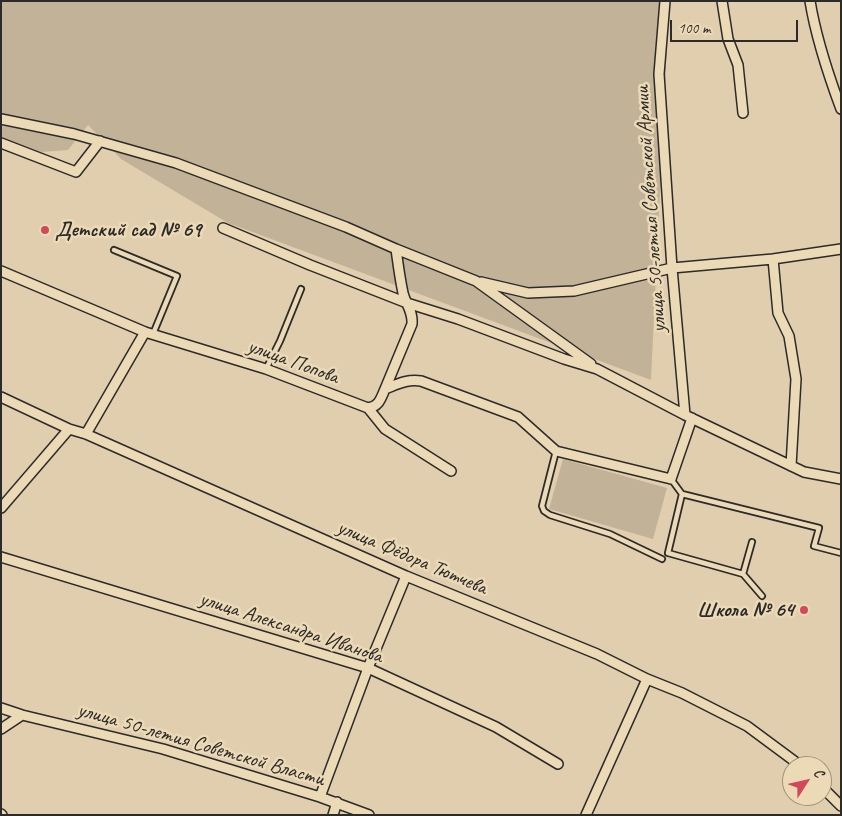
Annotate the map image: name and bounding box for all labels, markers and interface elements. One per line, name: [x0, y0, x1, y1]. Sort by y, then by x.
scale bar: [672, 10, 800, 42]
text: 100 m: [678, 19, 710, 38]
street label: улица 50-летия Советской Армии: [630, 85, 672, 333]
place label: Детский сад № 69: [55, 217, 201, 243]
marker: Детский сад № 69: [39, 224, 51, 236]
street label: улица Попова: [244, 334, 342, 390]
street label: улица Фёдора Тютчева: [333, 515, 491, 601]
street label: улица Александра Иванова: [196, 587, 386, 669]
place label: Школа № 64: [697, 597, 794, 623]
marker: Школа № 64: [798, 604, 810, 616]
street label: улица 50-летия Советской Власти: [75, 698, 327, 792]
north arrow: [782, 756, 832, 806]
text: С: [810, 765, 828, 780]

